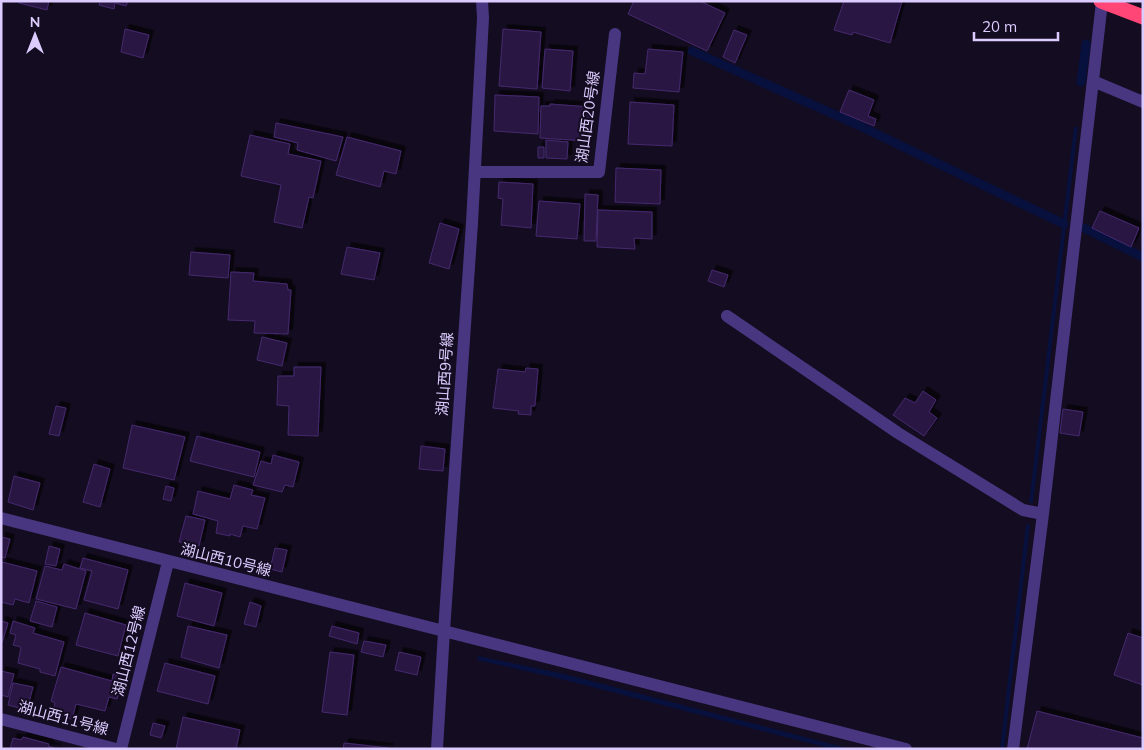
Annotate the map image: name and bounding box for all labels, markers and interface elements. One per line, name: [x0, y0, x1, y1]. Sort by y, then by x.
north arrow: [10, 10, 60, 60]
scale bar: [974, 10, 1058, 42]
text: N: [30, 13, 40, 31]
text: 20 m: [982, 17, 1017, 36]
street label: 湖山西20号線: [572, 70, 603, 164]
street label: 湖山西9号線: [432, 331, 457, 417]
street label: 湖山西10号線: [179, 539, 274, 580]
street label: 湖山西12号線: [108, 603, 149, 698]
street label: 湖山西11号線: [16, 696, 111, 739]

